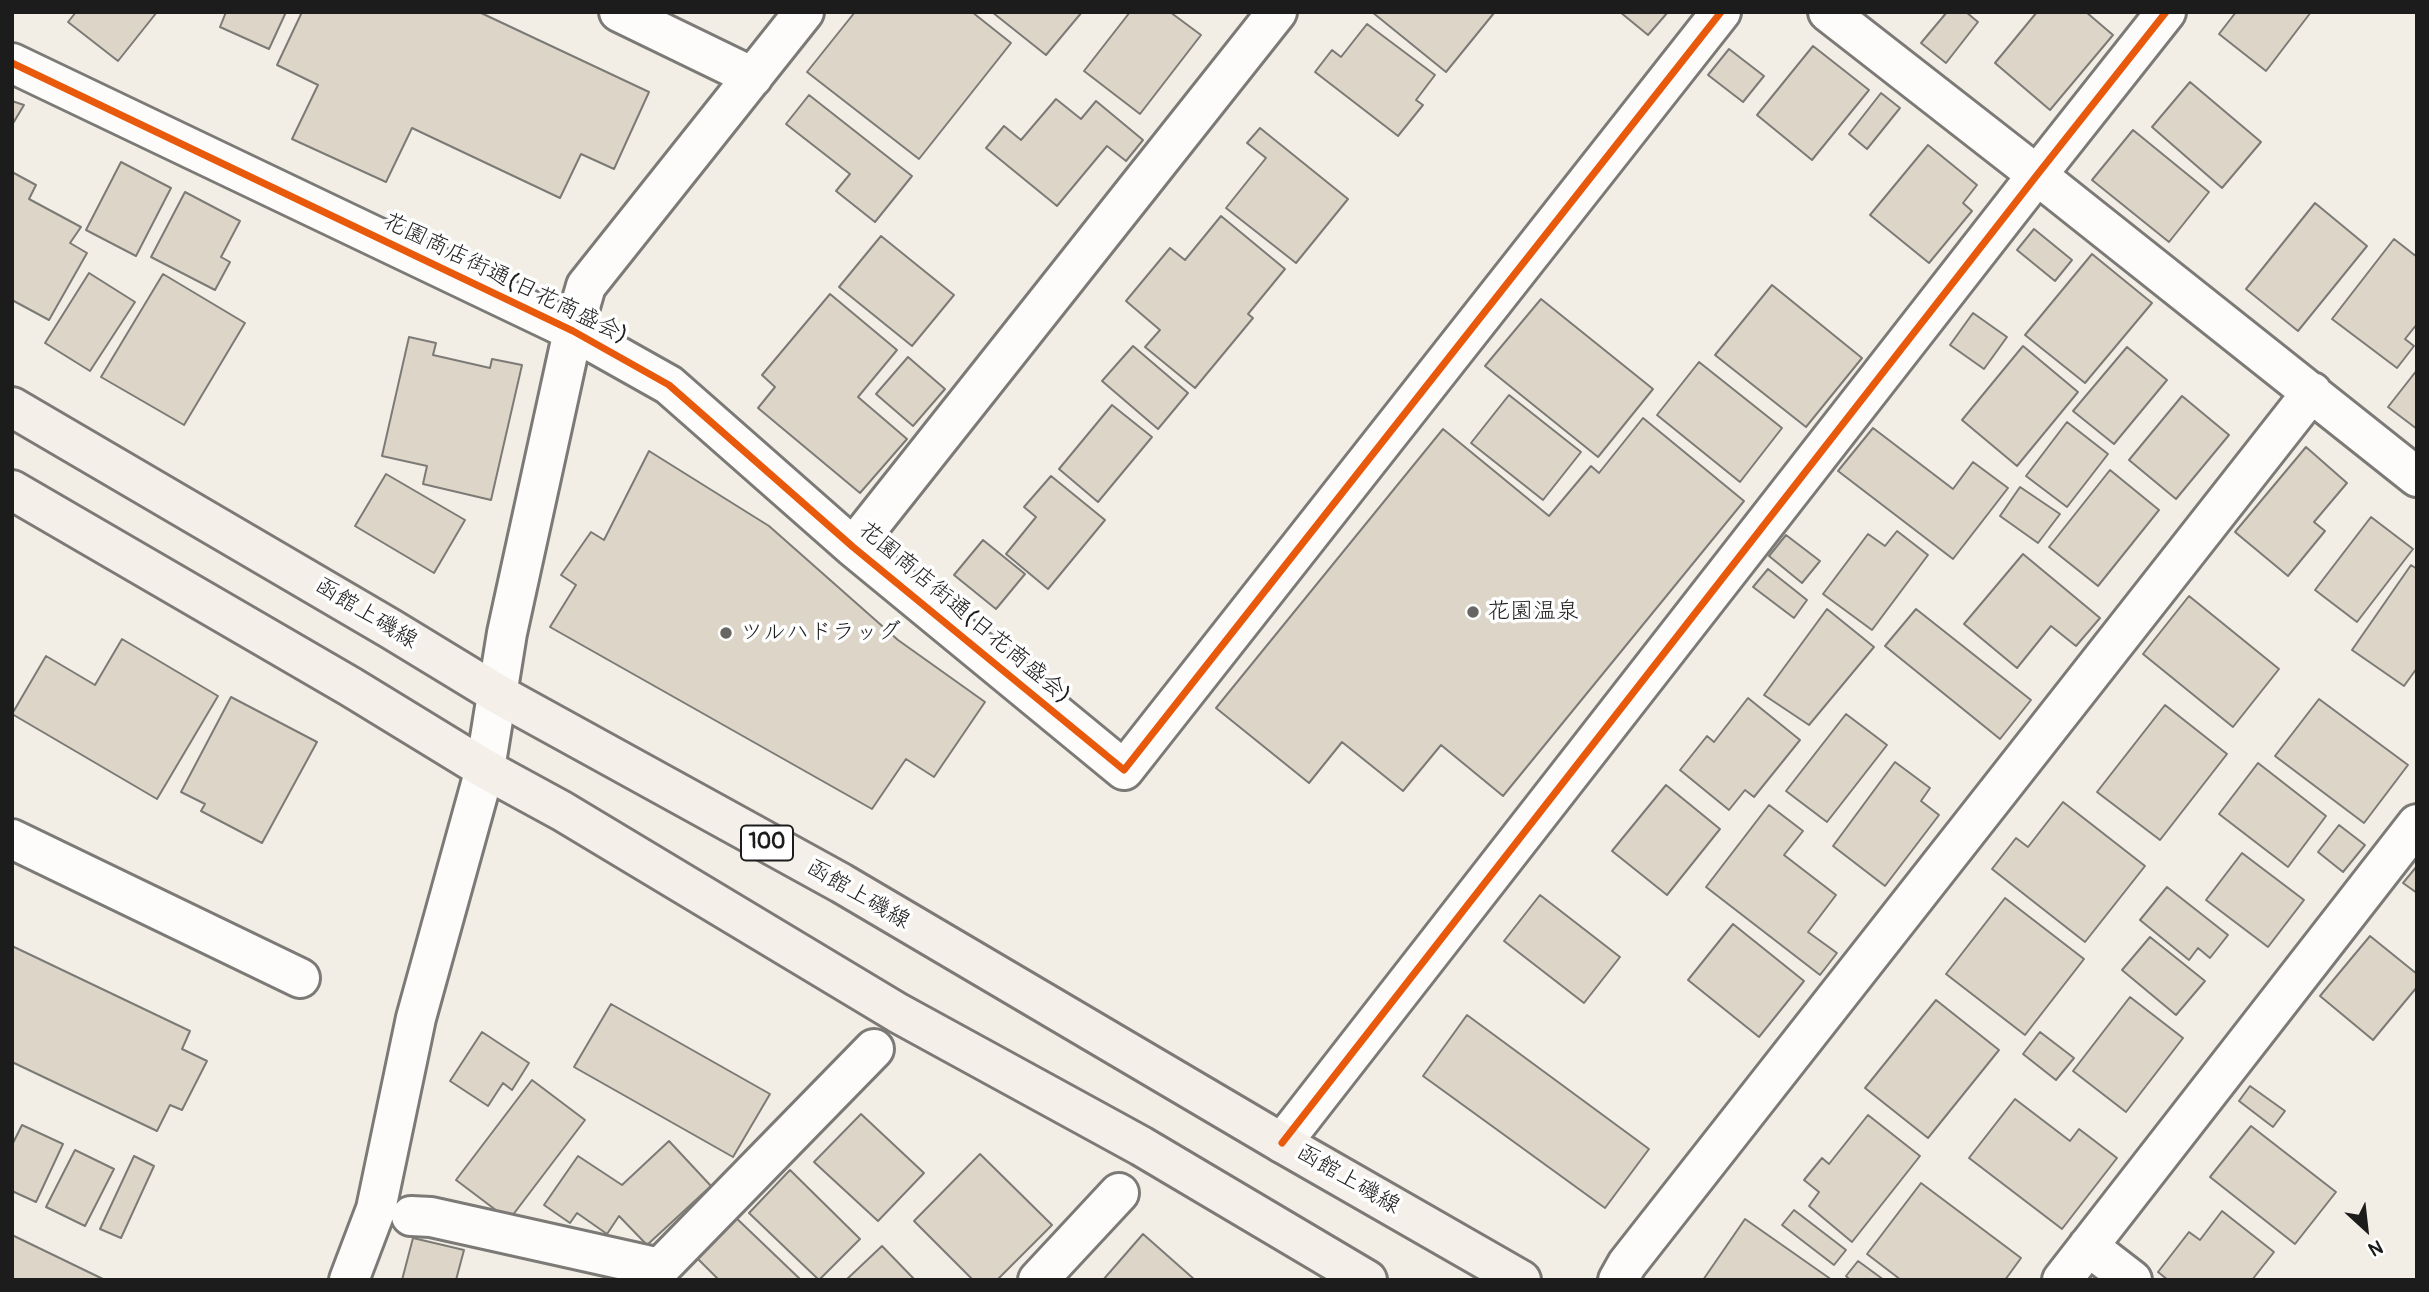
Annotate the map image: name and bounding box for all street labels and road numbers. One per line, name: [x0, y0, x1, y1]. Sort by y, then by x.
street label: 花園商店街通(日花商盛会): [378, 208, 632, 350]
street label: 花園商店街通(日花商盛会): [852, 516, 1076, 710]
street label: 函館上磯線: [310, 573, 422, 655]
road number: 100: [741, 826, 793, 860]
street label: 函館上磯線: [801, 854, 915, 936]
street label: 函館上磯線: [1291, 1139, 1405, 1221]

